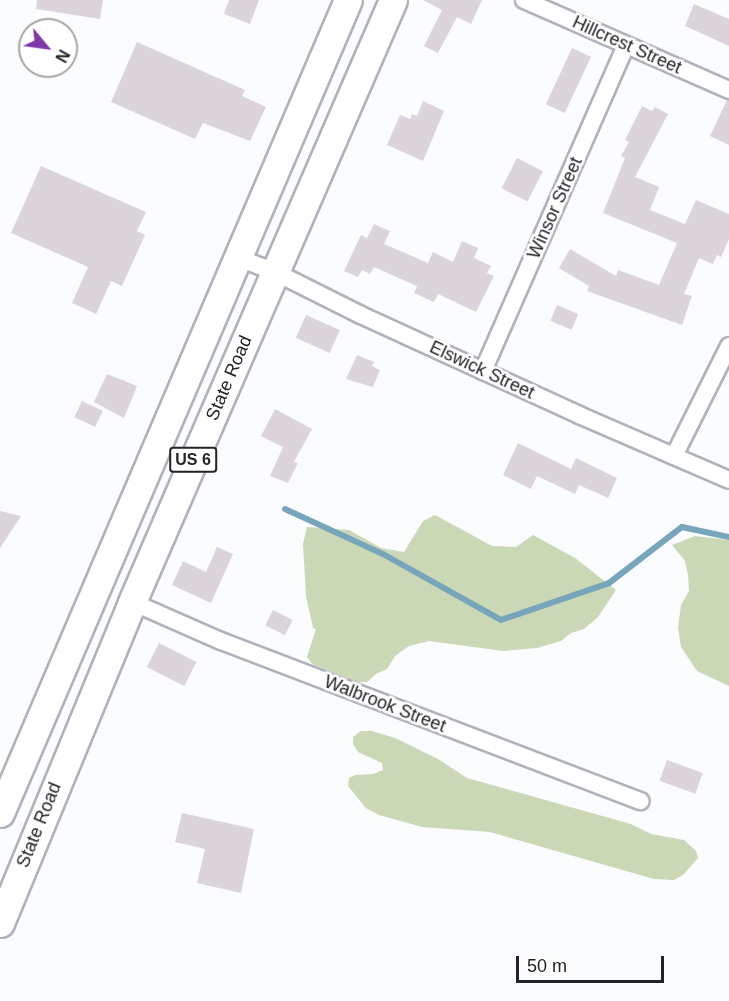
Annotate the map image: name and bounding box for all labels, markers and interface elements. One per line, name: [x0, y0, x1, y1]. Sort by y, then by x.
street label: Hillcrest Street: [569, 11, 685, 79]
north arrow: [18, 18, 78, 78]
text: N: [52, 47, 73, 65]
street label: Winsor Street: [523, 154, 587, 262]
street label: State Road: [201, 332, 257, 424]
street label: Elswick Street: [426, 336, 538, 404]
road number: US 6: [169, 447, 217, 473]
street label: Walbrook Street: [321, 671, 449, 737]
street label: State Road: [12, 779, 66, 871]
scale bar: [519, 944, 668, 982]
text: 50 m: [527, 956, 567, 976]

